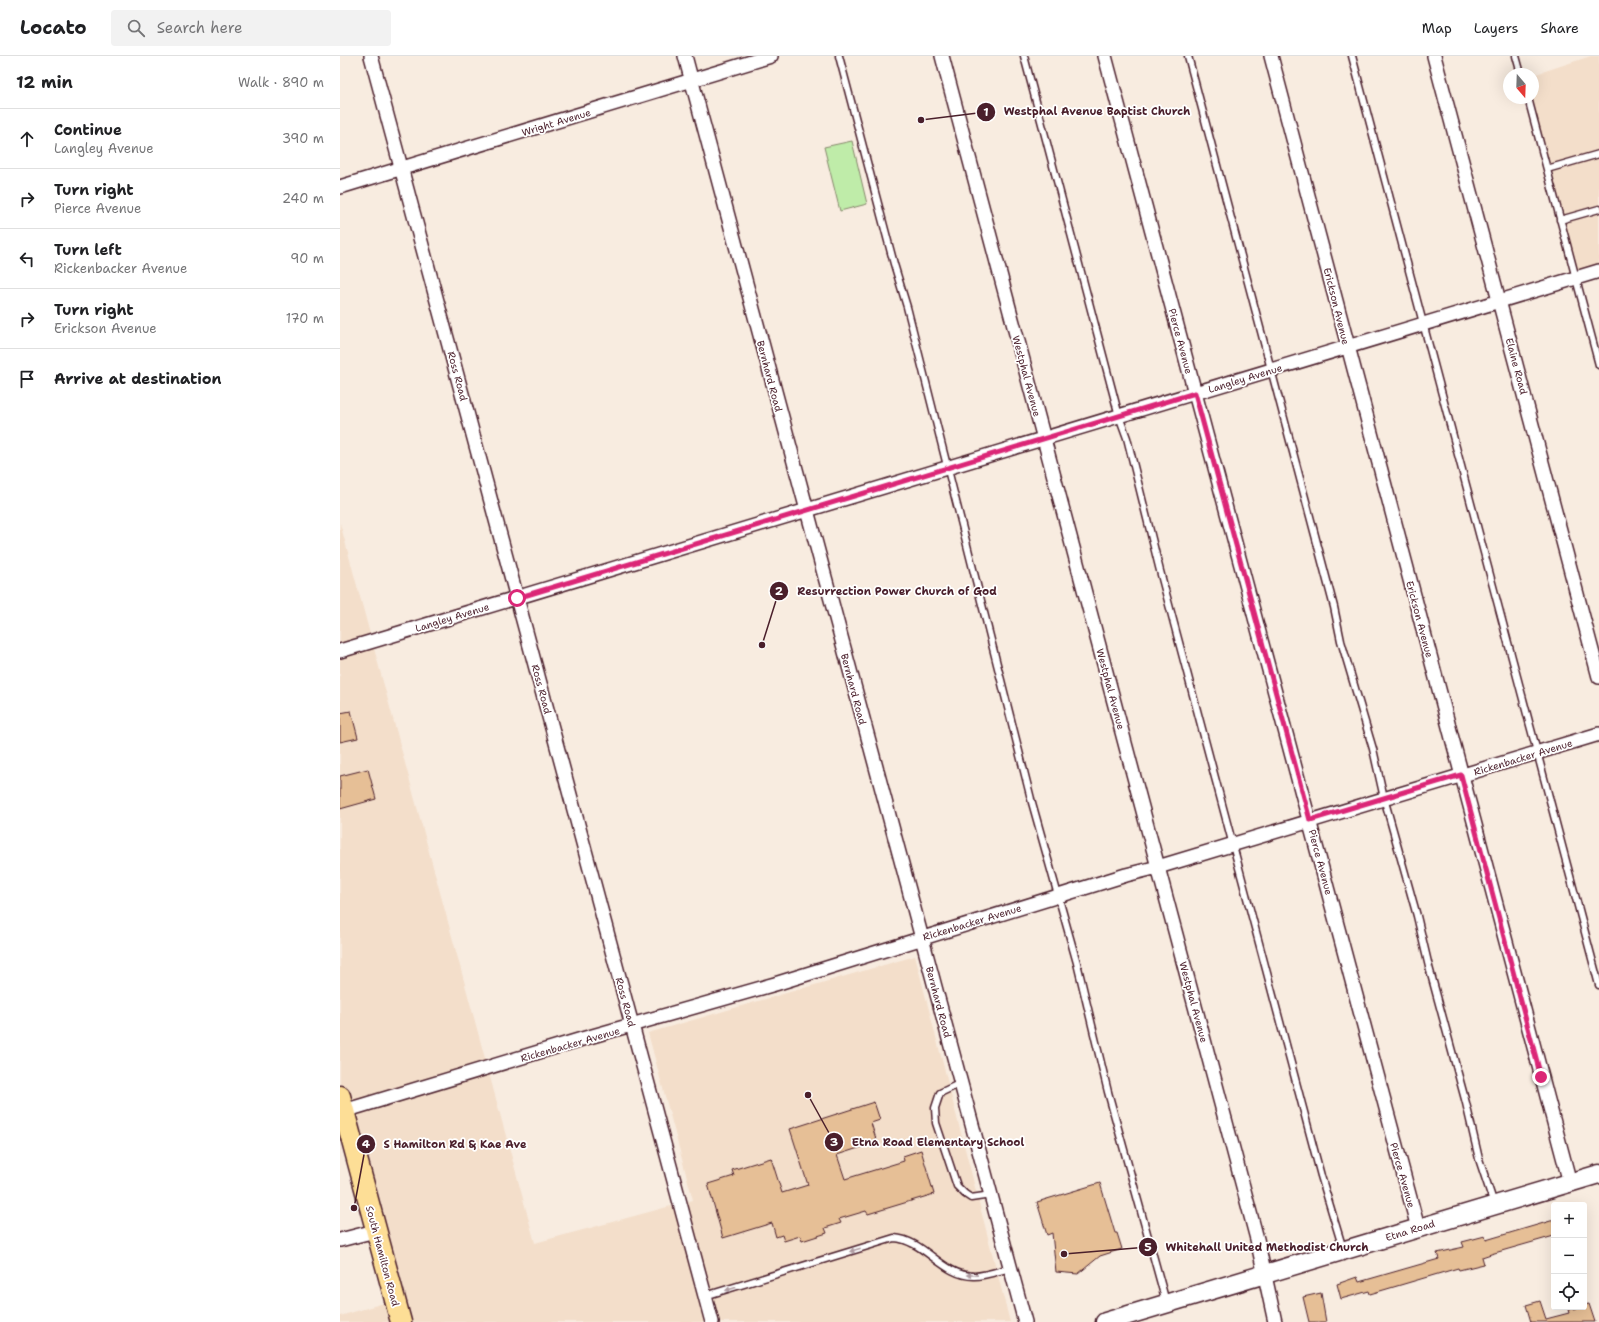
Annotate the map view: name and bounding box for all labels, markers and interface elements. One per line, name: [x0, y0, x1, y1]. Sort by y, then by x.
search box: [111, 10, 391, 46]
text: Locato: [20, 15, 87, 40]
icon: search: [125, 17, 147, 39]
text: Search here: [157, 18, 242, 38]
text: Map: [1422, 19, 1452, 37]
text: Layers: [1474, 19, 1518, 37]
text: Share: [1540, 19, 1579, 37]
north arrow: [1503, 68, 1539, 104]
text: 12 min: [16, 71, 73, 93]
text: Walk · 890 m: [238, 74, 324, 91]
callout: Westphal Avenue Baptist Church: [976, 100, 1198, 123]
text: 1: [983, 104, 989, 120]
text: Westphal Avenue Baptist Church: [1004, 104, 1191, 119]
street label: Wright Avenue: [520, 106, 593, 139]
text: Continue: [54, 120, 122, 140]
icon: ahead: [16, 128, 38, 150]
text: 390 m: [282, 130, 324, 147]
text: Langley Avenue: [54, 140, 154, 157]
text: Turn right: [54, 180, 134, 200]
icon: right: [16, 188, 38, 210]
text: 240 m: [282, 190, 324, 207]
text: Pierce Avenue: [54, 200, 141, 217]
text: Turn left: [54, 240, 122, 260]
icon: left: [16, 248, 38, 270]
text: 90 m: [290, 250, 324, 267]
text: Rickenbacker Avenue: [54, 260, 187, 277]
street label: Erickson Avenue: [1321, 266, 1352, 346]
text: Turn right: [54, 300, 134, 320]
street label: Pierce Avenue: [1166, 307, 1196, 376]
icon: right: [16, 308, 38, 330]
text: 170 m: [286, 310, 324, 327]
text: Erickson Avenue: [54, 320, 157, 337]
street label: Westphal Avenue: [1009, 334, 1044, 418]
street label: Elaine Road: [1503, 336, 1530, 397]
street label: Bernhard Road: [754, 339, 785, 414]
street label: Ross Road: [445, 350, 471, 403]
street label: Langley Avenue: [1207, 361, 1284, 396]
icon: arrive: [16, 368, 38, 390]
text: Arrive at destination: [54, 369, 222, 389]
street label: Erickson Avenue: [1403, 579, 1436, 659]
callout: Resurrection Power Church of God: [769, 580, 1005, 603]
text: 2: [775, 583, 784, 599]
text: Resurrection Power Church of God: [797, 584, 997, 599]
route start: [508, 589, 526, 607]
street label: Langley Avenue: [414, 600, 491, 635]
street label: Westphal Avenue: [1093, 647, 1128, 731]
street label: Bernhard Road: [838, 652, 869, 727]
street label: Ross Road: [529, 663, 555, 716]
street label: Rickenbacker Avenue: [1472, 736, 1574, 779]
street label: Pierce Avenue: [1306, 828, 1336, 897]
street label: Rickenbacker Avenue: [921, 901, 1023, 944]
street label: Westphal Avenue: [1176, 960, 1211, 1044]
street label: Bernhard Road: [923, 965, 954, 1040]
street label: Ross Road: [613, 976, 639, 1029]
street label: Rickenbacker Avenue: [519, 1024, 622, 1065]
route end: [1532, 1068, 1550, 1086]
callout: Etna Road Elementary School: [824, 1131, 1032, 1154]
callout: S Hamilton Rd & Kae Ave: [356, 1132, 535, 1155]
text: 3: [830, 1134, 838, 1150]
text: Etna Road Elementary School: [852, 1135, 1024, 1150]
text: 4: [362, 1136, 371, 1152]
text: S Hamilton Rd & Kae Ave: [383, 1137, 527, 1152]
street label: Pierce Avenue: [1387, 1141, 1418, 1210]
map controls: [1551, 1202, 1587, 1310]
button: +: [1551, 1202, 1587, 1238]
street label: South Hamilton Road: [363, 1204, 402, 1308]
street label: Etna Road: [1384, 1217, 1437, 1244]
callout: Whitehall United Methodist Church: [1138, 1235, 1377, 1258]
button: −: [1551, 1238, 1587, 1274]
text: 5: [1144, 1239, 1152, 1255]
text: Whitehall United Methodist Church: [1165, 1240, 1369, 1255]
one-way arrow: [848, 1248, 860, 1254]
one-way arrow: [965, 1272, 978, 1278]
button: locate: [1551, 1274, 1587, 1310]
one-way arrow: [724, 1286, 736, 1292]

